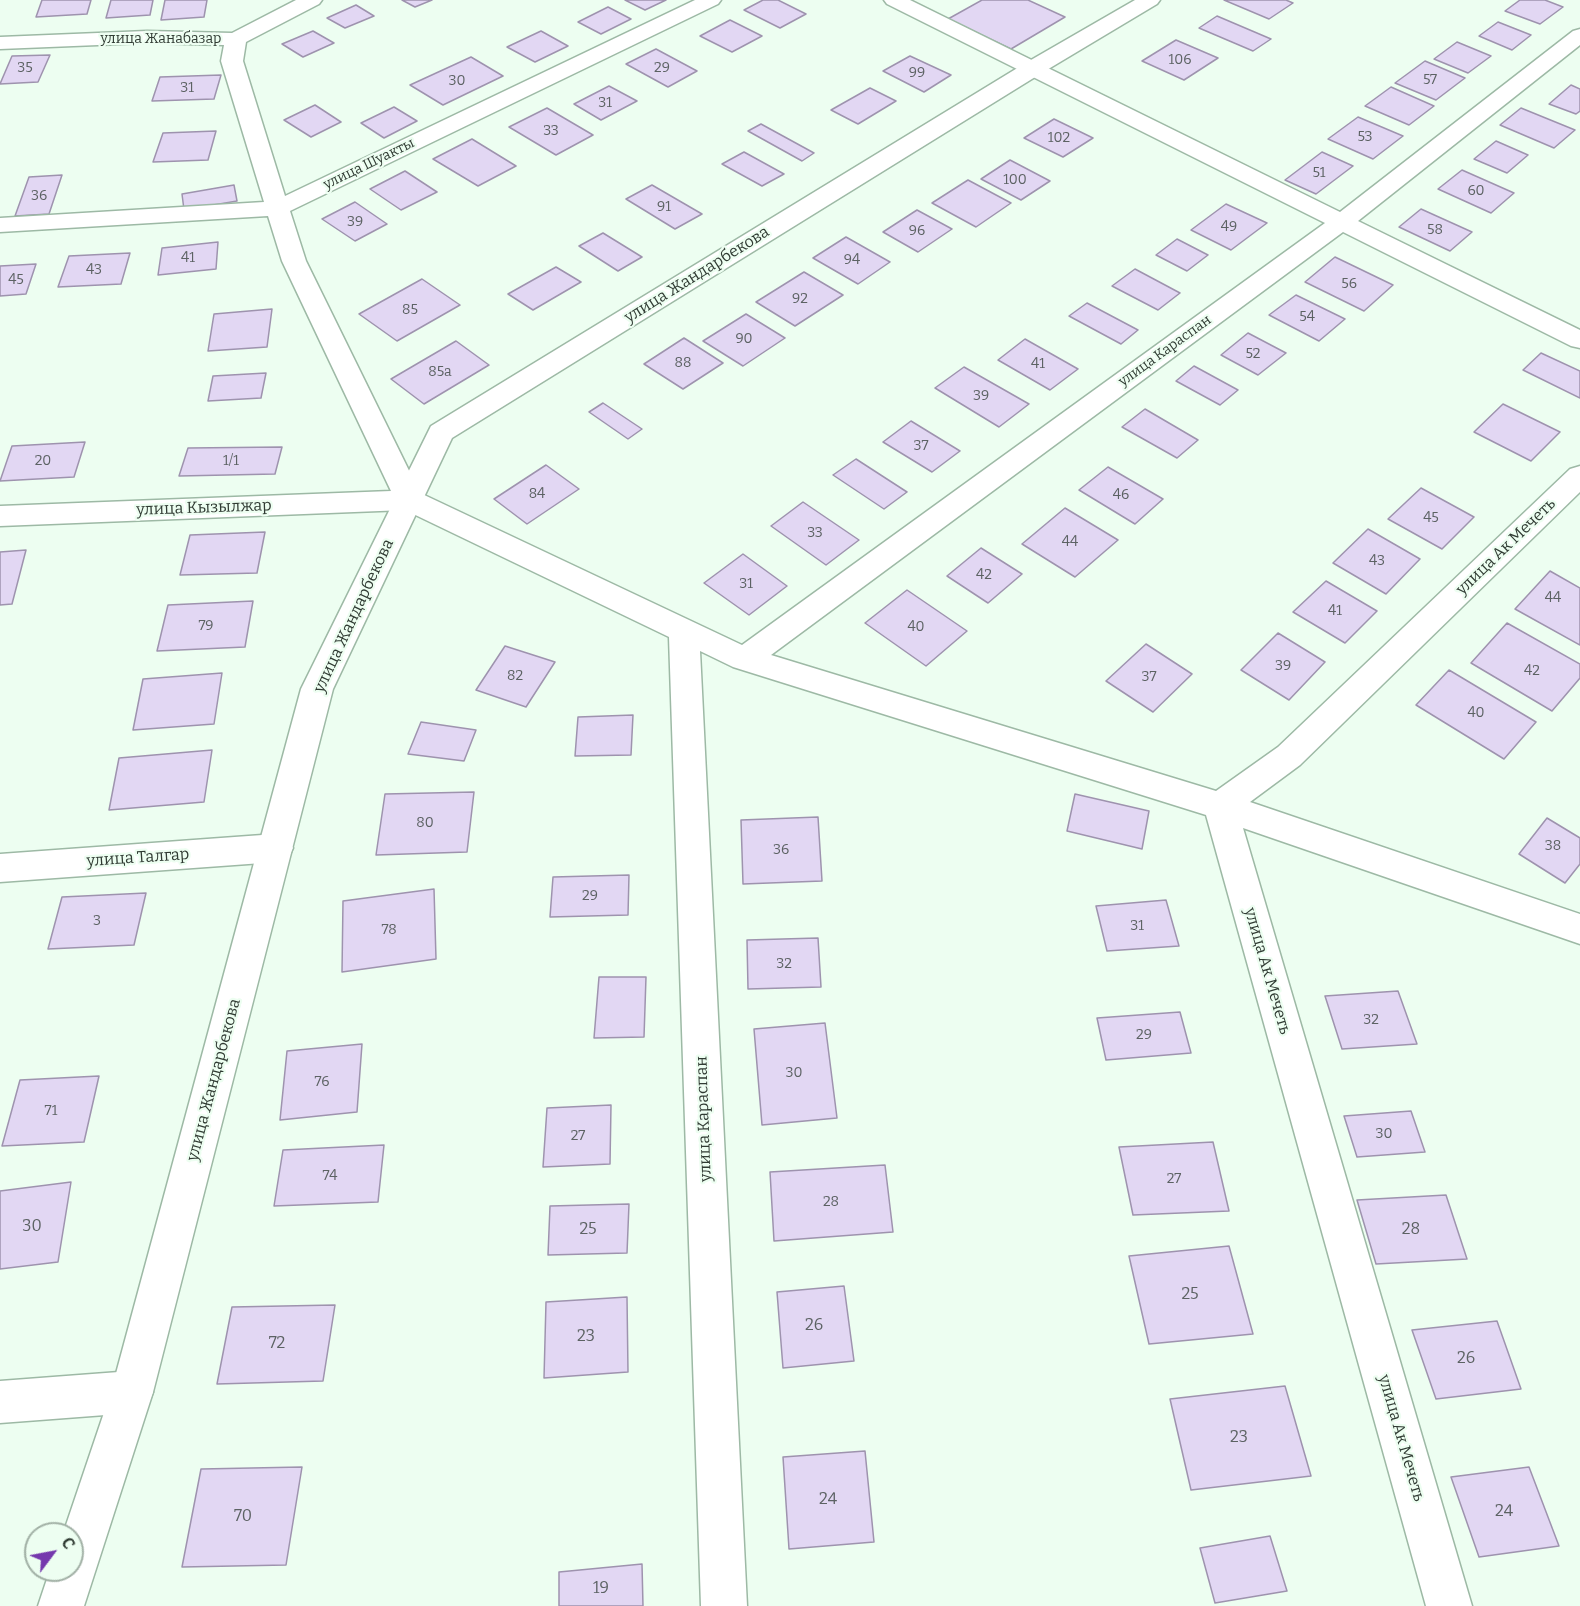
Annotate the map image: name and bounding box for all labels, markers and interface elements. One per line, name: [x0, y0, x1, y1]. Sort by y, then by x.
street label: улица Жанабазар: [101, 31, 221, 47]
house number: 106: [1169, 52, 1191, 68]
house number: 35: [17, 60, 33, 76]
house number: 29: [654, 60, 670, 76]
house number: 99: [909, 65, 925, 81]
house number: 57: [1423, 72, 1437, 88]
house number: 30: [449, 73, 465, 89]
house number: 31: [180, 80, 194, 96]
house number: 31: [598, 95, 612, 111]
house number: 33: [543, 123, 559, 139]
house number: 53: [1357, 129, 1373, 145]
house number: 102: [1048, 130, 1070, 146]
street label: улица Шуакты: [321, 135, 417, 193]
house number: 51: [1313, 165, 1325, 181]
house number: 100: [1003, 172, 1027, 188]
house number: 60: [1467, 183, 1485, 199]
house number: 36: [31, 188, 47, 204]
house number: 91: [657, 199, 671, 215]
house number: 39: [347, 214, 363, 230]
house number: 49: [1221, 219, 1237, 235]
house number: 58: [1427, 222, 1443, 238]
street label: улица Жандарбекова: [621, 223, 773, 327]
house number: 96: [909, 223, 925, 239]
house number: 41: [181, 250, 195, 266]
house number: 94: [844, 252, 860, 268]
house number: 43: [86, 262, 102, 278]
house number: 45: [8, 272, 24, 288]
house number: 56: [1341, 276, 1357, 292]
house number: 92: [792, 291, 808, 307]
house number: 85: [402, 302, 418, 318]
house number: 54: [1299, 309, 1315, 325]
street label: улица Караспан: [1115, 312, 1215, 390]
house number: 90: [735, 331, 753, 347]
house number: 52: [1246, 346, 1260, 362]
house number: 88: [675, 355, 691, 371]
house number: 41: [1031, 356, 1045, 372]
house number: 85а: [428, 364, 452, 380]
house number: 39: [973, 388, 989, 404]
house number: 37: [913, 438, 929, 454]
house number: 20: [35, 453, 51, 469]
house number: 1/1: [223, 453, 239, 469]
house number: 84: [529, 486, 545, 502]
house number: 46: [1113, 487, 1129, 503]
street label: улица Ак Мечеть: [1452, 495, 1560, 599]
street label: улица Кызылжар: [136, 496, 272, 520]
house number: 45: [1423, 510, 1439, 526]
house number: 33: [807, 525, 823, 541]
house number: 44: [1062, 534, 1078, 550]
street label: улица Жандарбекова: [310, 536, 398, 696]
house number: 43: [1369, 553, 1385, 569]
house number: 42: [976, 567, 992, 583]
house number: 31: [739, 576, 753, 592]
house number: 44: [1545, 590, 1561, 606]
house number: 41: [1328, 603, 1342, 619]
house number: 79: [199, 618, 213, 634]
house number: 40: [907, 619, 925, 635]
house number: 39: [1275, 658, 1291, 674]
house number: 42: [1524, 663, 1540, 679]
house number: 82: [507, 668, 523, 684]
house number: 37: [1141, 669, 1157, 685]
house number: 40: [1467, 705, 1485, 721]
house number: 80: [416, 815, 434, 831]
house number: 38: [1545, 838, 1561, 854]
house number: 36: [773, 842, 789, 858]
street label: улица Талгар: [86, 845, 190, 871]
house number: 29: [582, 888, 598, 904]
street label: улица Ак Мечеть: [1240, 906, 1294, 1036]
house number: 3: [93, 913, 101, 929]
house number: 31: [1130, 918, 1144, 934]
house number: 78: [381, 922, 397, 938]
house number: 32: [776, 956, 792, 972]
street label: улица Жандарбекова: [183, 997, 245, 1163]
house number: 32: [1363, 1012, 1379, 1028]
house number: 29: [1136, 1027, 1152, 1043]
street label: улица Караспан: [692, 1056, 716, 1182]
house number: 30: [786, 1065, 802, 1081]
house number: 76: [314, 1074, 330, 1090]
house number: 71: [45, 1103, 57, 1119]
house number: 30: [1376, 1126, 1392, 1142]
house number: 27: [571, 1128, 585, 1144]
house number: 74: [322, 1168, 338, 1184]
house number: 27: [1167, 1171, 1181, 1187]
house number: 28: [823, 1194, 839, 1210]
house number: 30: [22, 1217, 42, 1237]
house number: 25: [579, 1220, 597, 1240]
house number: 28: [1402, 1220, 1420, 1240]
house number: 25: [1181, 1285, 1199, 1305]
house number: 26: [805, 1316, 823, 1336]
house number: 23: [577, 1327, 595, 1347]
house number: 72: [269, 1334, 285, 1354]
house number: 26: [1457, 1349, 1475, 1369]
street label: улица Ак Мечеть: [1374, 1373, 1428, 1503]
house number: 23: [1230, 1428, 1248, 1448]
house number: 24: [819, 1490, 837, 1510]
house number: 24: [1495, 1502, 1513, 1522]
house number: 70: [234, 1507, 252, 1527]
north arrow: [24, 1522, 84, 1582]
text: С: [57, 1534, 79, 1553]
house number: 19: [593, 1579, 609, 1599]

